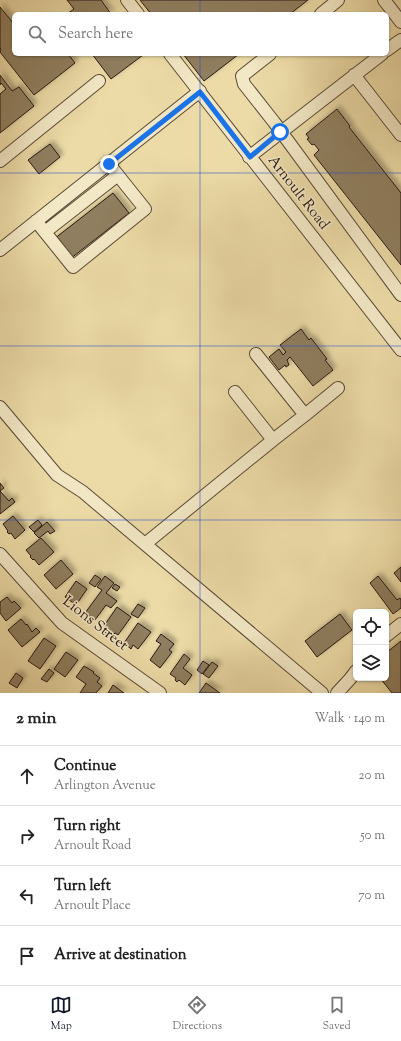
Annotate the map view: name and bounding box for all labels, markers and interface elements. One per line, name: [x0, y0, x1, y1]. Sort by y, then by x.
search box: [12, 12, 389, 56]
icon: search: [26, 23, 48, 45]
text: Search here: [58, 24, 133, 45]
route start: [271, 123, 289, 141]
street label: Arnoult Road: [262, 151, 334, 235]
route end: [100, 155, 118, 173]
street label: Lions Street: [58, 592, 132, 656]
map controls: [353, 609, 389, 681]
button: locate: [353, 609, 389, 645]
button: layers: [353, 645, 389, 681]
text: 2 min: [16, 707, 57, 731]
text: Walk · 140 m: [314, 710, 385, 728]
text: Continue: [54, 756, 116, 777]
icon: ahead: [16, 765, 38, 787]
text: 20 m: [359, 767, 385, 785]
text: Arlington Avenue: [54, 777, 156, 795]
text: Turn right: [54, 816, 120, 837]
icon: right: [16, 825, 38, 847]
text: 50 m: [360, 827, 385, 845]
text: Arnoult Road: [54, 837, 131, 855]
text: Turn left: [54, 876, 111, 897]
icon: left: [16, 885, 38, 907]
text: 70 m: [358, 887, 385, 905]
text: Arnoult Place: [54, 897, 131, 915]
icon: arrive: [16, 945, 38, 967]
text: Arrive at destination: [54, 945, 187, 966]
tab: Map: [50, 994, 72, 1034]
tab: Directions: [173, 994, 222, 1034]
tab: Saved: [323, 994, 351, 1034]

